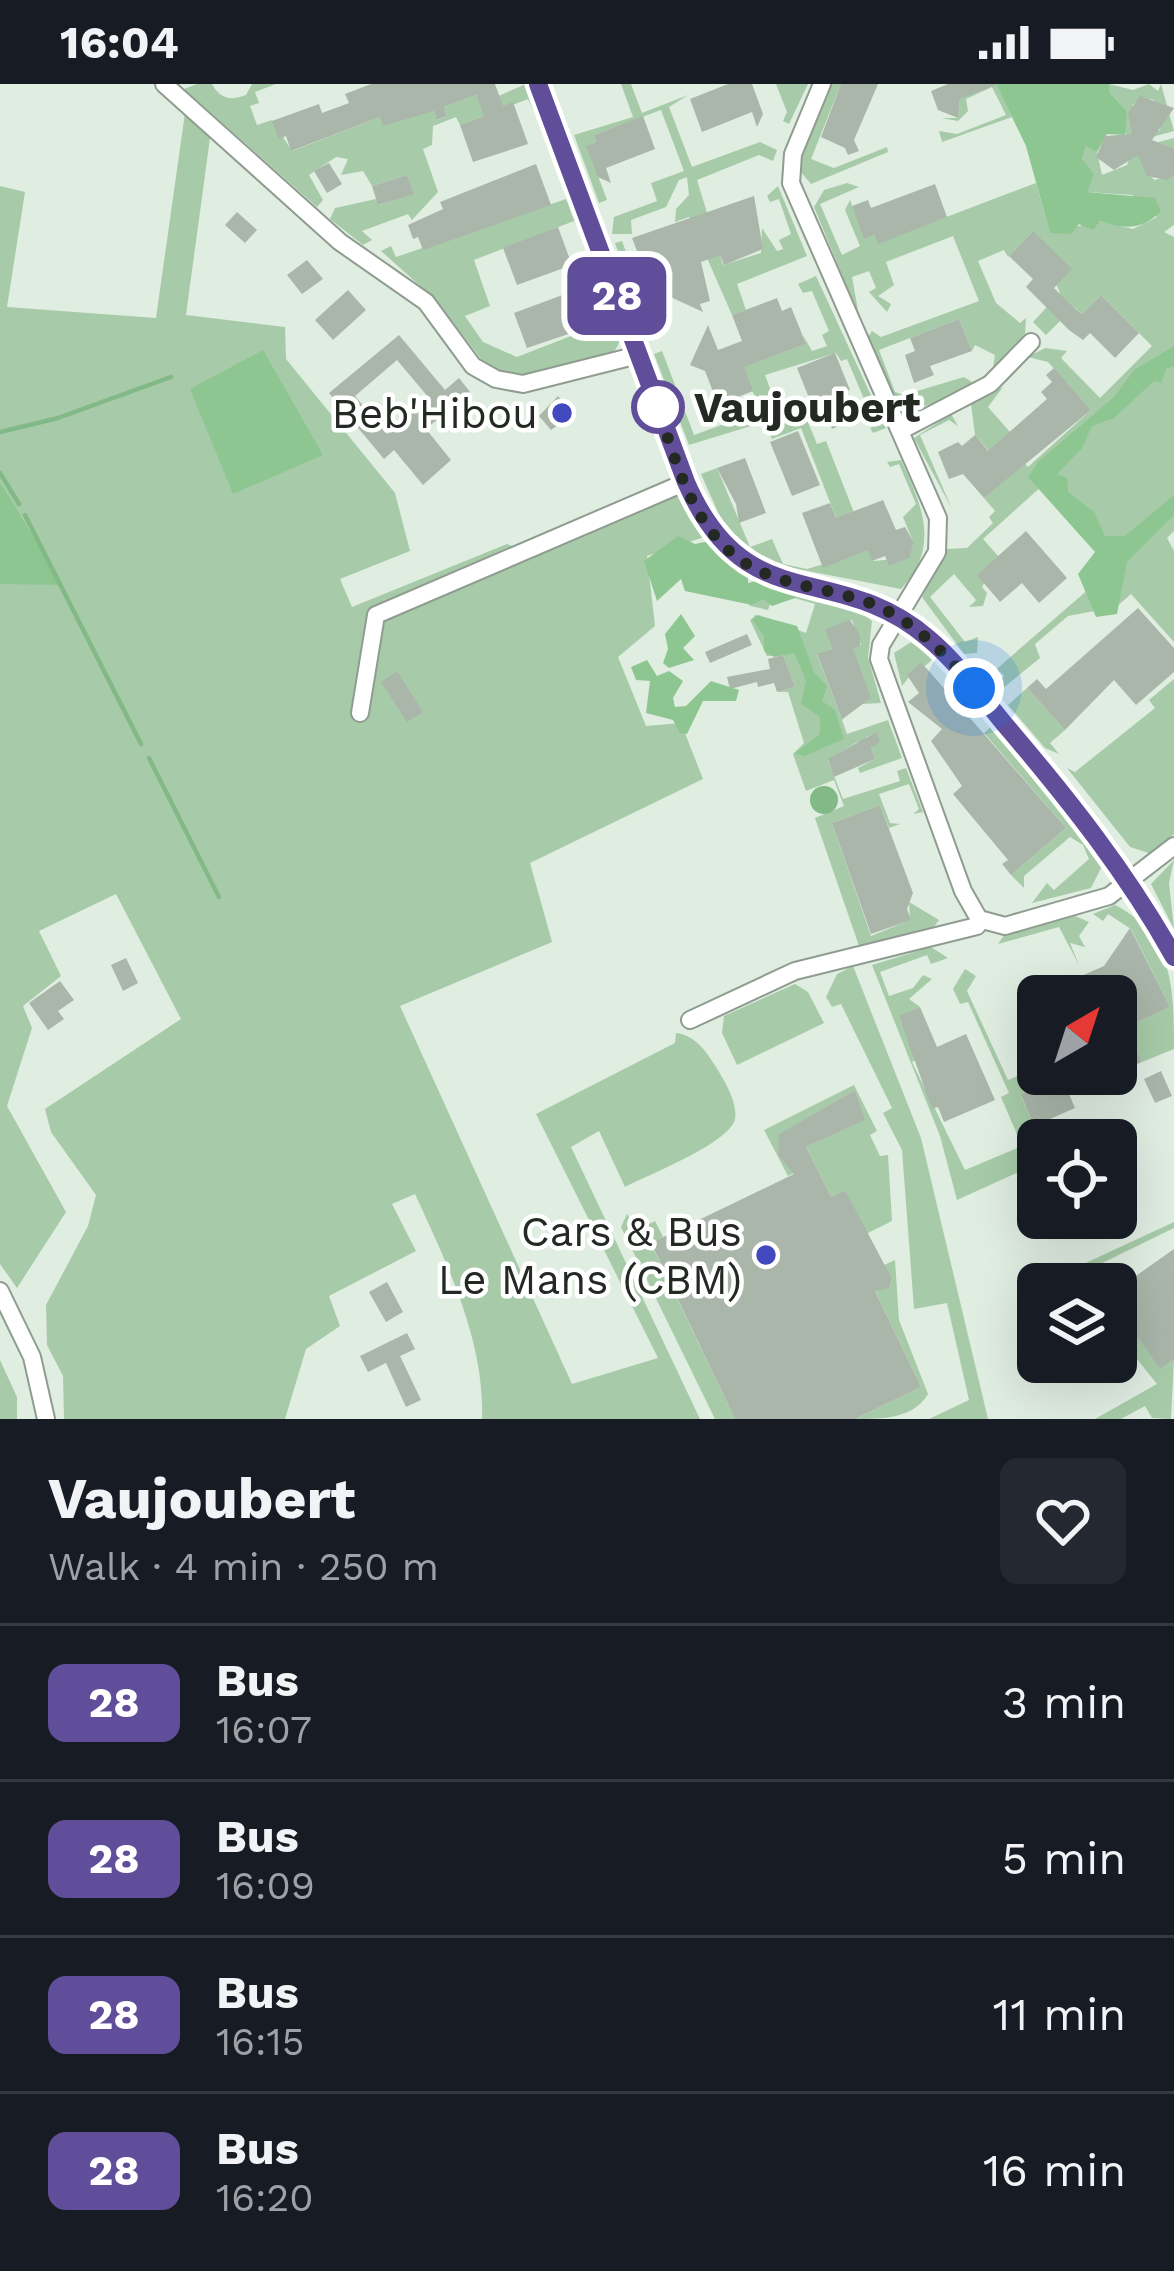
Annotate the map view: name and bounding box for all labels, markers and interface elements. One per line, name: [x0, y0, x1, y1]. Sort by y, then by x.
text: 16:04: [60, 16, 179, 69]
line badge: 28: [563, 257, 671, 335]
text: 28: [591, 271, 643, 320]
marker: Vaujoubert: [633, 382, 683, 432]
place label: Vaujoubert: [694, 383, 920, 432]
place label: Beb'Hibou: [331, 389, 538, 438]
marker: Beb'Hibou: [549, 400, 575, 426]
your location: [944, 658, 1004, 718]
north arrow: [1017, 975, 1137, 1095]
map controls: [1017, 975, 1137, 1383]
button: locate: [1017, 1119, 1137, 1239]
place label: Cars & Bus Le Mans (CBM): [438, 1207, 742, 1304]
marker: Cars & Bus Le Mans (CBM): [753, 1242, 779, 1268]
button: layers: [1017, 1263, 1137, 1383]
button: heart: [1000, 1458, 1126, 1584]
text: Vaujoubert: [48, 1465, 355, 1532]
text: Walk · 4 min · 250 m: [48, 1544, 439, 1589]
text: Bus: [216, 1654, 299, 1707]
text: 3 min: [1002, 1676, 1126, 1729]
text: 28: [88, 1678, 140, 1727]
text: 16:07: [216, 1707, 312, 1752]
text: Bus: [216, 1810, 299, 1863]
text: 5 min: [1002, 1832, 1126, 1885]
text: 28: [88, 1834, 140, 1883]
text: 16:09: [216, 1863, 315, 1908]
text: Bus: [216, 1966, 299, 2019]
text: 11 min: [993, 1988, 1126, 2041]
text: 28: [88, 1990, 140, 2039]
text: 16:15: [216, 2019, 304, 2064]
text: Bus: [216, 2122, 299, 2175]
text: 16 min: [983, 2144, 1126, 2197]
text: 28: [88, 2146, 140, 2195]
text: 16:20: [216, 2175, 313, 2220]

